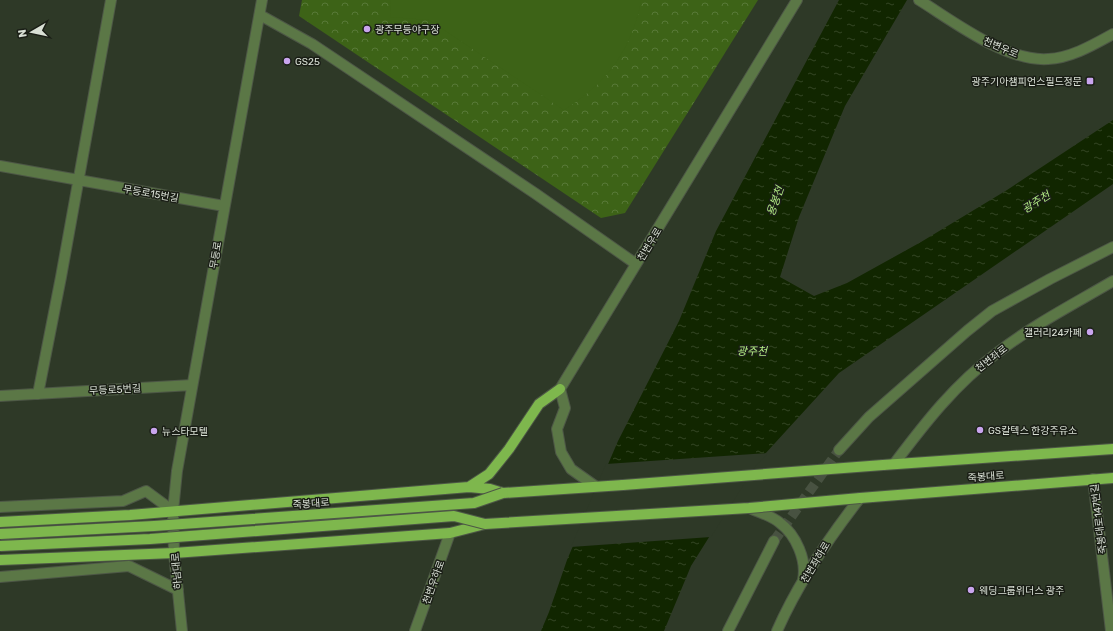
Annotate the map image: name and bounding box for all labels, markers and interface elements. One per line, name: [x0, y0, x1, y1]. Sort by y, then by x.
north arrow: [12, 12, 52, 52]
marker: 광주무등야구장: [362, 24, 372, 34]
place label: 광주무등야구장: [375, 24, 439, 36]
text: N: [16, 28, 30, 38]
street label: 천변우로: [981, 35, 1020, 61]
marker: GS25: [282, 56, 292, 66]
place label: GS25: [295, 56, 320, 68]
place label: 광주기아챔피언스필드정문: [972, 76, 1082, 88]
marker: 광주기아챔피언스필드정문: [1085, 76, 1095, 86]
street label: 무등로15번길: [122, 183, 180, 205]
water label: 용봉천: [764, 183, 787, 218]
water label: 광주천: [1020, 188, 1054, 216]
street label: 천변우로: [635, 226, 664, 263]
street label: 무등로: [208, 241, 224, 270]
place label: 갤러리24카페: [1024, 327, 1082, 339]
marker: 갤러리24카페: [1085, 327, 1095, 337]
street label: 천변좌로: [973, 343, 1010, 375]
water label: 광주천: [737, 345, 769, 358]
street label: 무등로5번길: [89, 383, 141, 397]
marker: GS칼텍스 한강주유소: [975, 425, 985, 435]
place label: GS칼텍스 한강주유소: [988, 425, 1077, 437]
marker: 뉴스타모텔: [149, 426, 159, 436]
place label: 뉴스타모텔: [162, 426, 208, 438]
street label: 죽봉대로: [967, 469, 1005, 485]
street label: 죽봉대로147번길: [1089, 483, 1109, 555]
street label: 죽봉대로: [292, 497, 330, 511]
street label: 천변좌하로: [799, 540, 833, 585]
street label: 하남대로: [169, 552, 185, 590]
street label: 천변우하로: [420, 559, 447, 606]
marker: 웨딩그룹위더스 광주: [966, 585, 976, 595]
place label: 웨딩그룹위더스 광주: [979, 585, 1064, 597]

